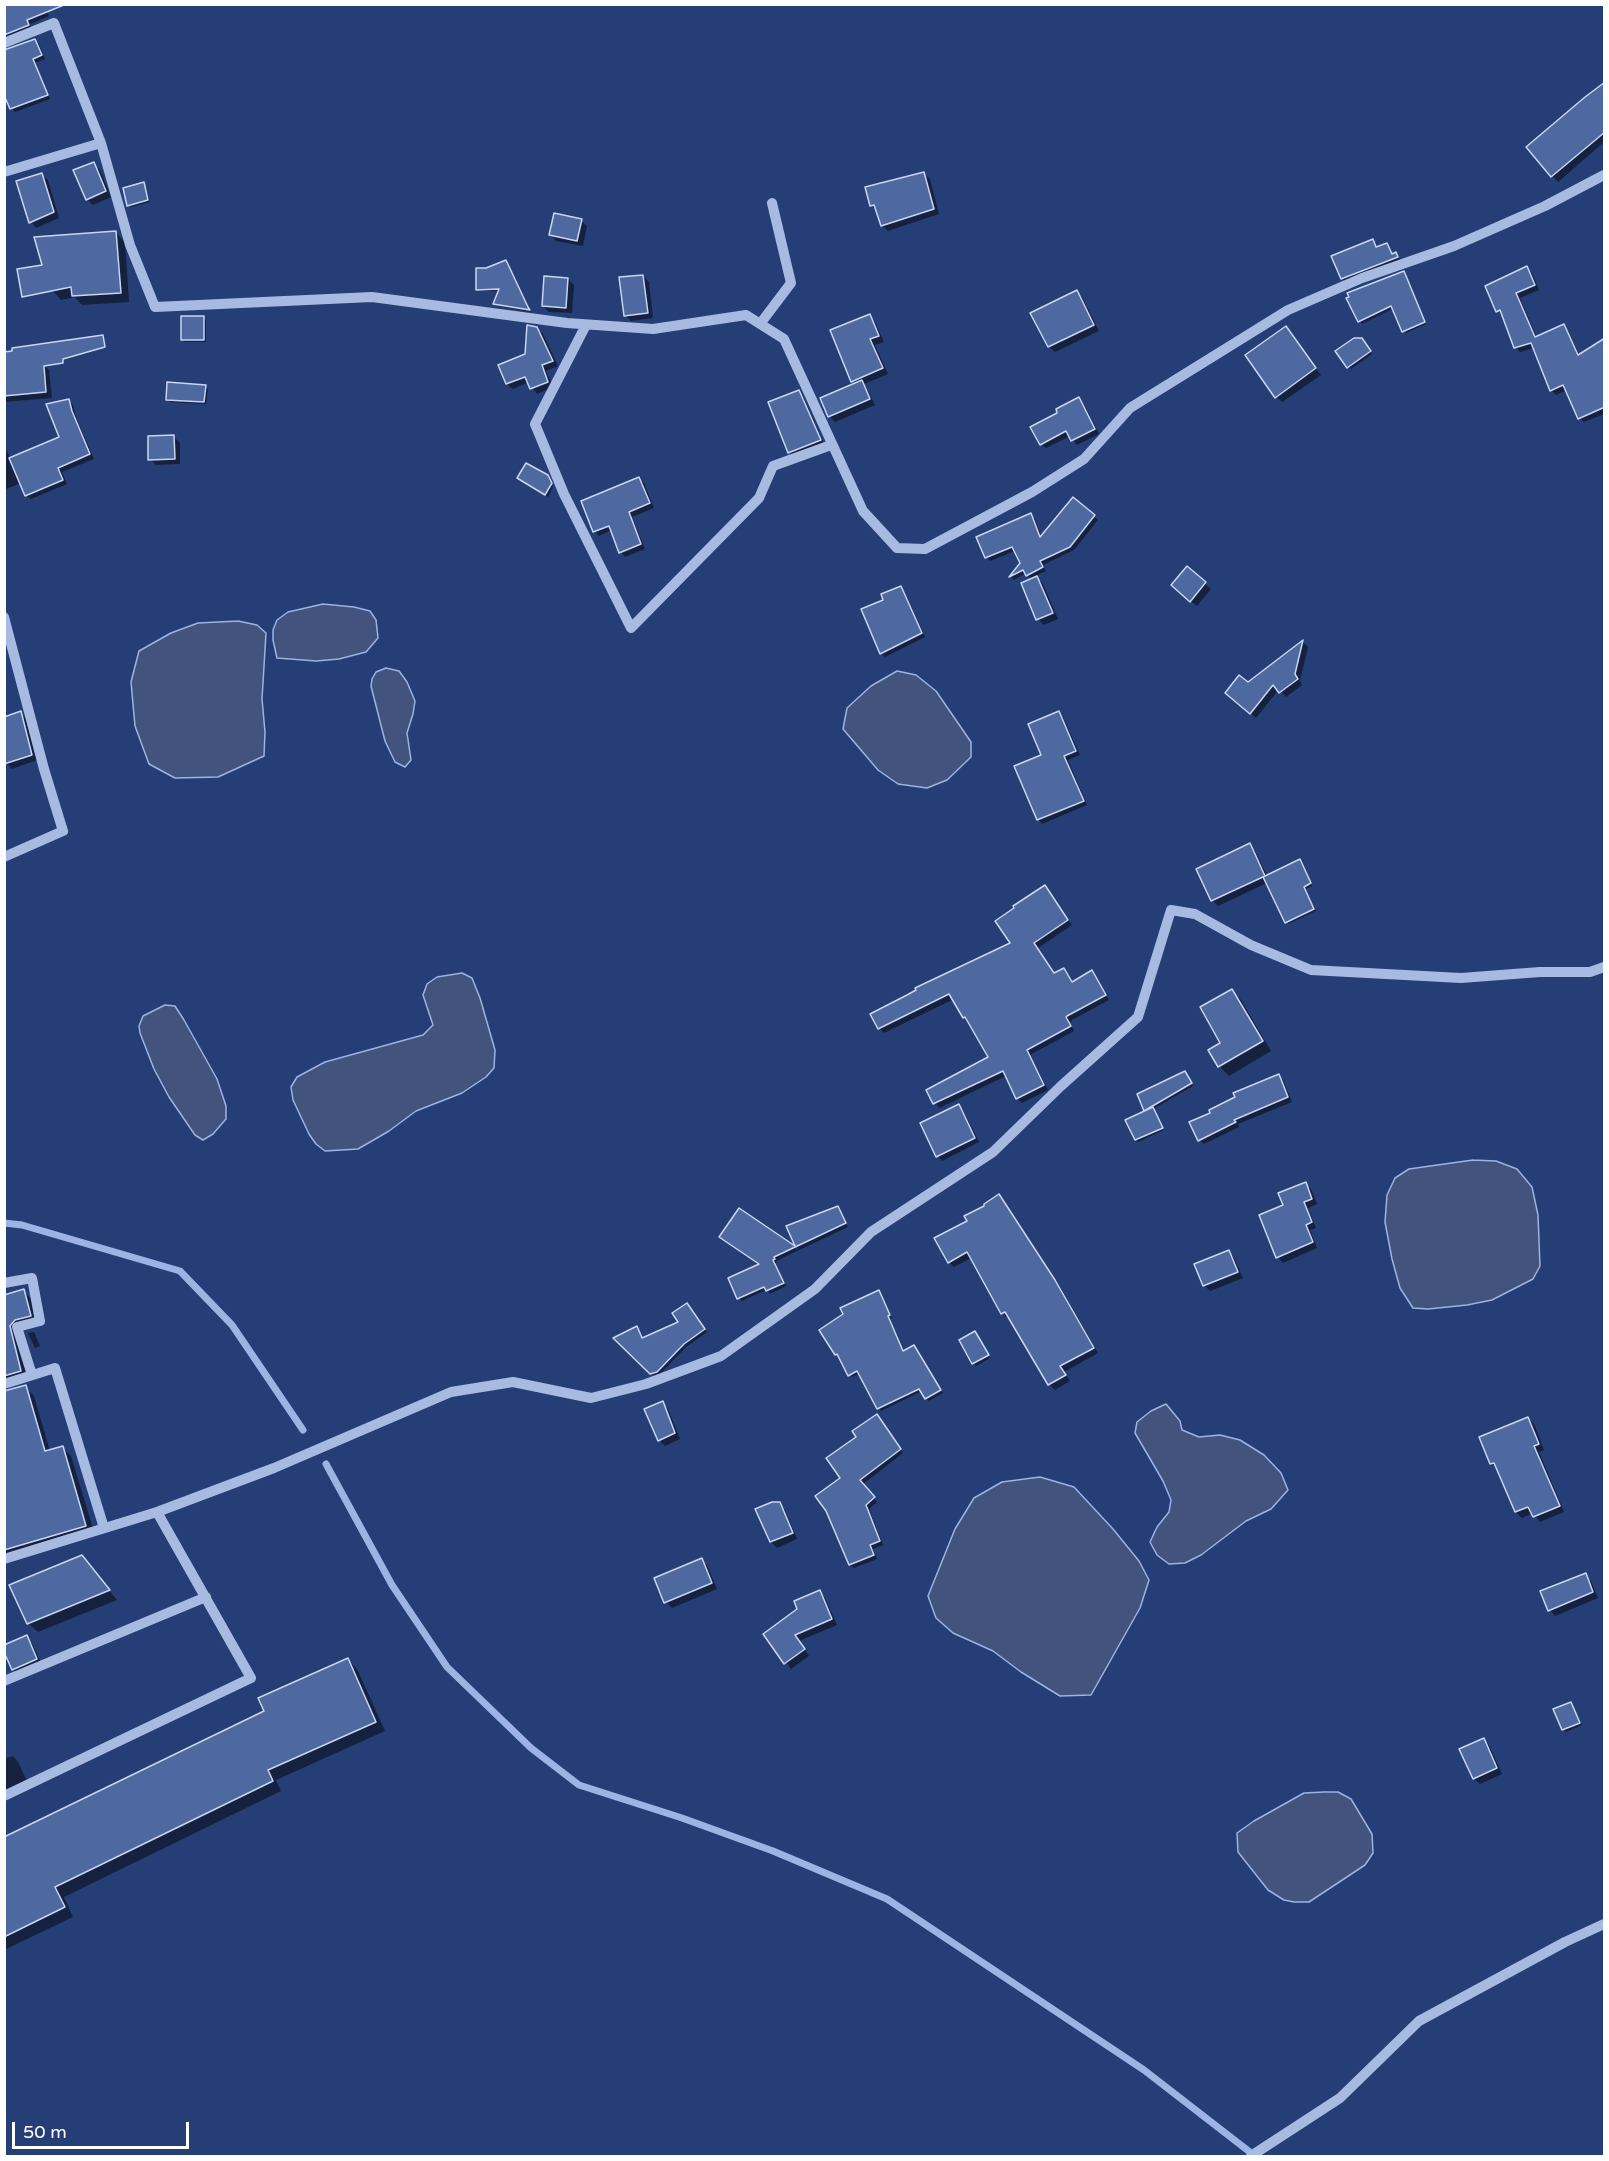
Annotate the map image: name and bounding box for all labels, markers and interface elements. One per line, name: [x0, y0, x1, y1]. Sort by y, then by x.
scale bar: [15, 2110, 192, 2148]
text: 50 m: [23, 2121, 67, 2143]

